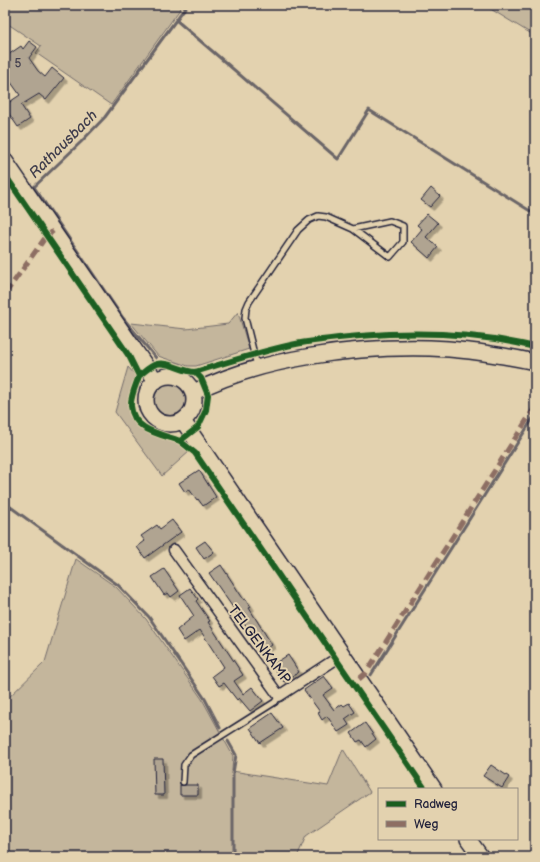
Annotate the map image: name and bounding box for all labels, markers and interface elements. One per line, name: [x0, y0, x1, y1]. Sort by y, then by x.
house number: 5: [15, 56, 22, 71]
water label: Rathausbach: [25, 106, 102, 183]
street label: TELGENKAMP: [225, 602, 295, 687]
legend: [378, 788, 518, 840]
text: Radweg: [414, 797, 458, 812]
text: Weg: [414, 817, 438, 832]

